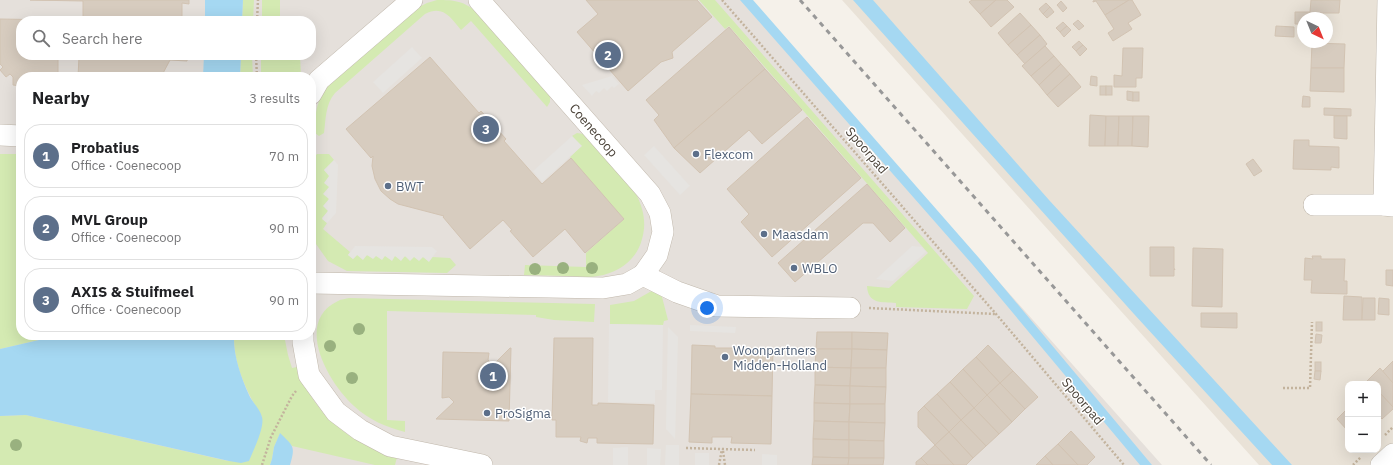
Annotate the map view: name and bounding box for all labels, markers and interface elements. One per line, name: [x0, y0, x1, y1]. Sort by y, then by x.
north arrow: [1297, 12, 1333, 48]
search box: [16, 16, 316, 60]
icon: search: [30, 27, 52, 49]
text: Search here: [62, 29, 142, 48]
pin: 2: [595, 40, 621, 70]
text: Nearby: [32, 87, 90, 109]
text: 3 results: [249, 90, 300, 107]
street label: Coenecoop: [566, 100, 622, 161]
pin: 3: [473, 114, 499, 144]
street label: Spoorpad: [842, 123, 892, 177]
text: Probatius: [71, 138, 139, 157]
place label: Flexcom: [704, 146, 753, 163]
text: 1: [42, 148, 50, 165]
text: 70 m: [269, 148, 299, 165]
marker: Flexcom: [691, 149, 701, 159]
text: Office · Coenecoop: [71, 157, 181, 174]
place label: BWT: [396, 178, 424, 195]
marker: BWT: [383, 181, 393, 191]
text: MVL Group: [71, 210, 148, 229]
text: 2: [42, 220, 50, 237]
text: 90 m: [269, 220, 299, 237]
place label: Maasdam: [772, 226, 829, 243]
text: Office · Coenecoop: [71, 229, 181, 246]
marker: Maasdam: [759, 229, 769, 239]
place label: WBLO: [802, 260, 837, 277]
marker: WBLO: [789, 263, 799, 273]
text: AXIS & Stuifmeel: [71, 282, 194, 301]
text: 3: [42, 292, 50, 309]
text: 90 m: [269, 292, 299, 309]
your location: [697, 298, 717, 318]
text: Office · Coenecoop: [71, 301, 181, 318]
place label: Woonpartners Midden-Holland: [733, 342, 827, 374]
marker: Woonpartners Midden-Holland: [720, 352, 730, 362]
pin: 1: [480, 361, 506, 391]
street label: Spoorpad: [1058, 374, 1107, 428]
map controls: [1345, 381, 1381, 453]
button: +: [1345, 381, 1381, 417]
place label: ProSigma: [495, 405, 551, 422]
marker: ProSigma: [482, 408, 492, 418]
button: −: [1345, 417, 1381, 453]

